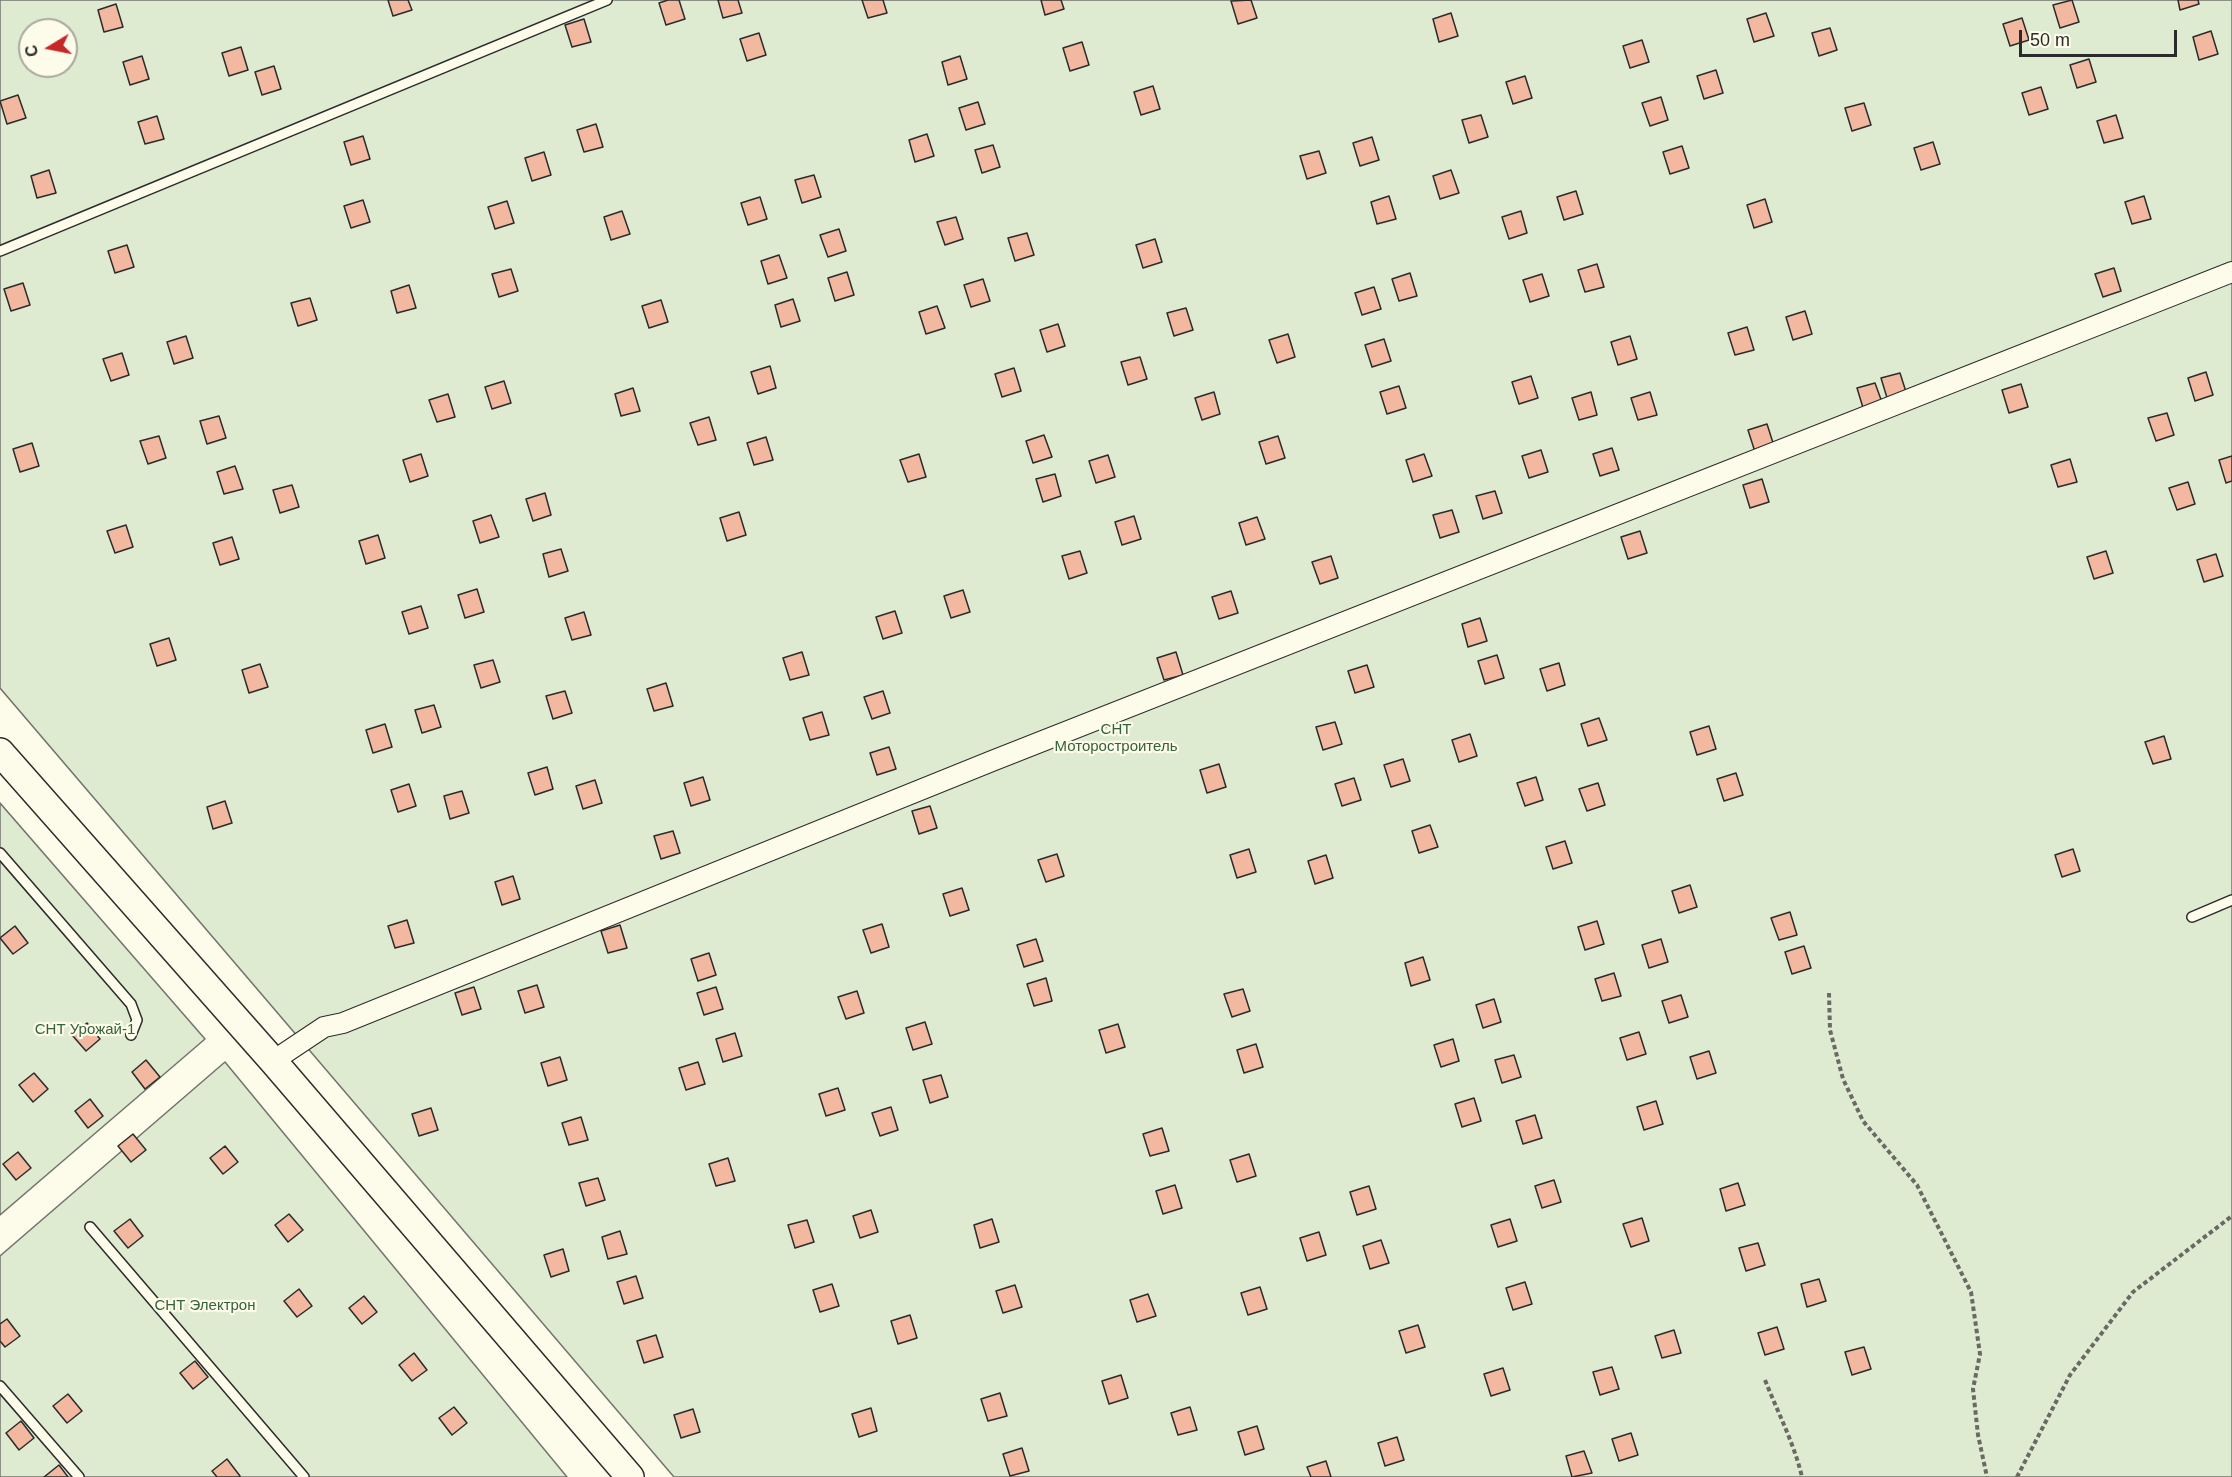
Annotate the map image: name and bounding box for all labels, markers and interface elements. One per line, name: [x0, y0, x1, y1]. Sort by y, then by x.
north arrow: [18, 18, 78, 78]
scale bar: [2022, 18, 2180, 56]
text: 50 m: [2030, 30, 2070, 50]
text: С: [22, 44, 41, 58]
park label: СНТ Моторостроитель: [1055, 721, 1177, 756]
park label: СНТ Урожай-1: [35, 1021, 135, 1039]
park label: СНТ Электрон: [155, 1297, 255, 1315]

